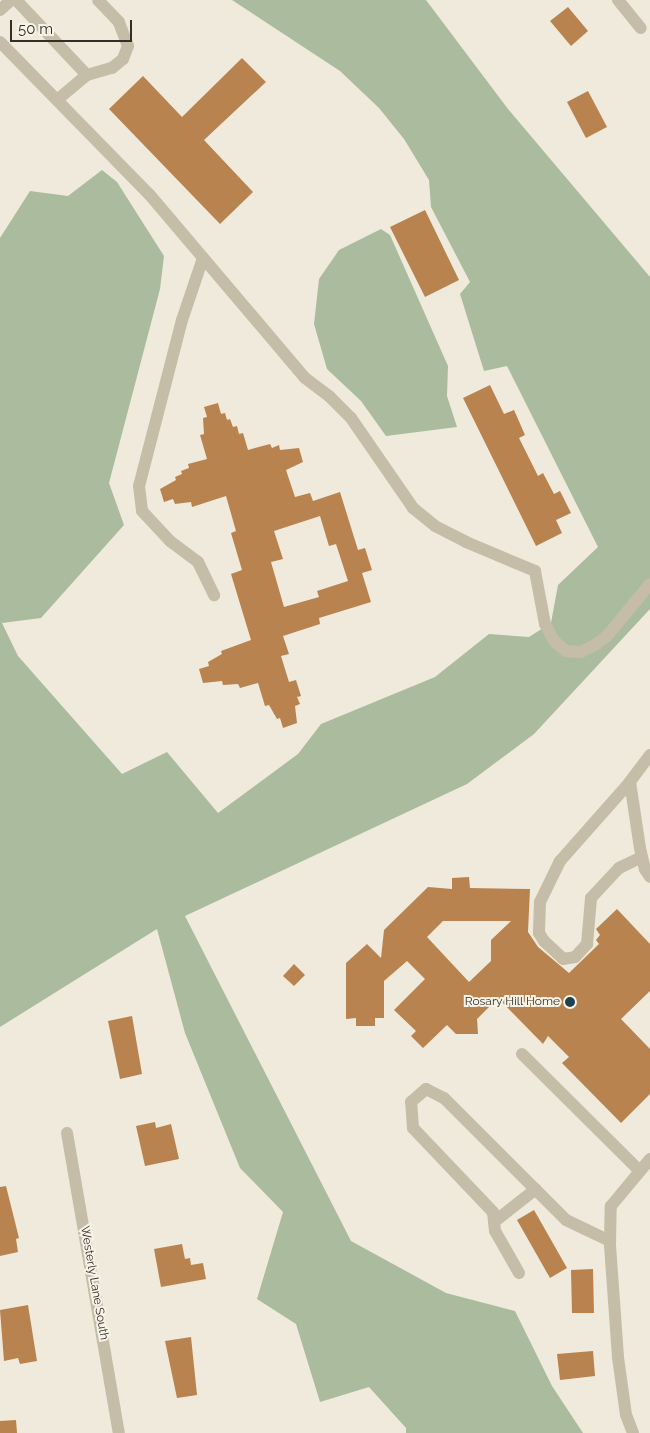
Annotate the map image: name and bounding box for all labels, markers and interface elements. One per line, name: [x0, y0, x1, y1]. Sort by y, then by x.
scale bar: [12, 10, 135, 42]
text: 50 m: [18, 20, 53, 38]
place label: Rosary Hill Home: [464, 995, 560, 1009]
marker: Rosary Hill Home: [564, 996, 576, 1008]
street label: Westerly Lane South: [77, 1225, 111, 1341]

